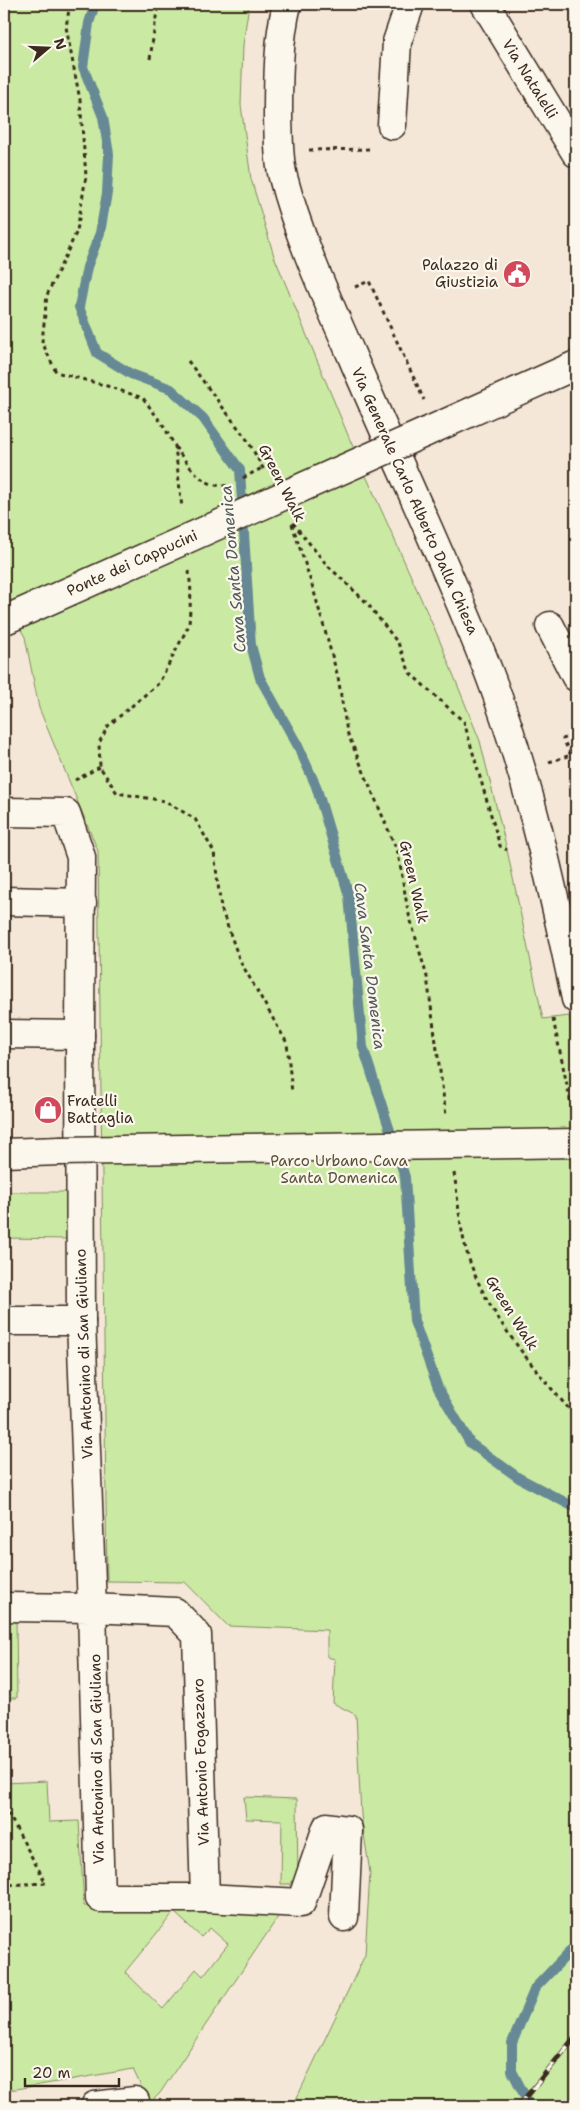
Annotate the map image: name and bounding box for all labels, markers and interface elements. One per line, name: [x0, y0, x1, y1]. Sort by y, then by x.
north arrow: [22, 22, 72, 72]
street label: Via Natalelli: [498, 35, 562, 123]
text: N: [50, 36, 71, 52]
place label: Palazzo di Giustizia: [422, 255, 499, 292]
public building icon: Palazzo di Giustizia: [502, 259, 532, 289]
street label: Via Generale Carlo Alberto Dalla Chiesa: [347, 364, 484, 638]
street label: Green Walk: [254, 441, 310, 525]
water label: Cava Santa Domenica: [215, 484, 251, 654]
street label: Ponte dei Cappucini: [63, 525, 201, 601]
street label: Green Walk: [395, 838, 433, 926]
water label: Cava Santa Domenica: [349, 881, 391, 1051]
place label: Fratelli Battaglia: [67, 1091, 134, 1128]
shop icon: Fratelli Battaglia: [33, 1095, 63, 1125]
park label: Parco Urbano Cava Santa Domenica: [270, 1151, 408, 1188]
street label: Via Antonino di San Giuliano: [70, 1248, 98, 1460]
street label: Green Walk: [481, 1272, 543, 1354]
street label: Via Antonino di San Giuliano: [85, 1653, 109, 1865]
street label: Via Antonio Fogazzaro: [188, 1678, 214, 1846]
scale bar: [25, 2055, 119, 2087]
text: 20 m: [32, 2063, 71, 2083]

